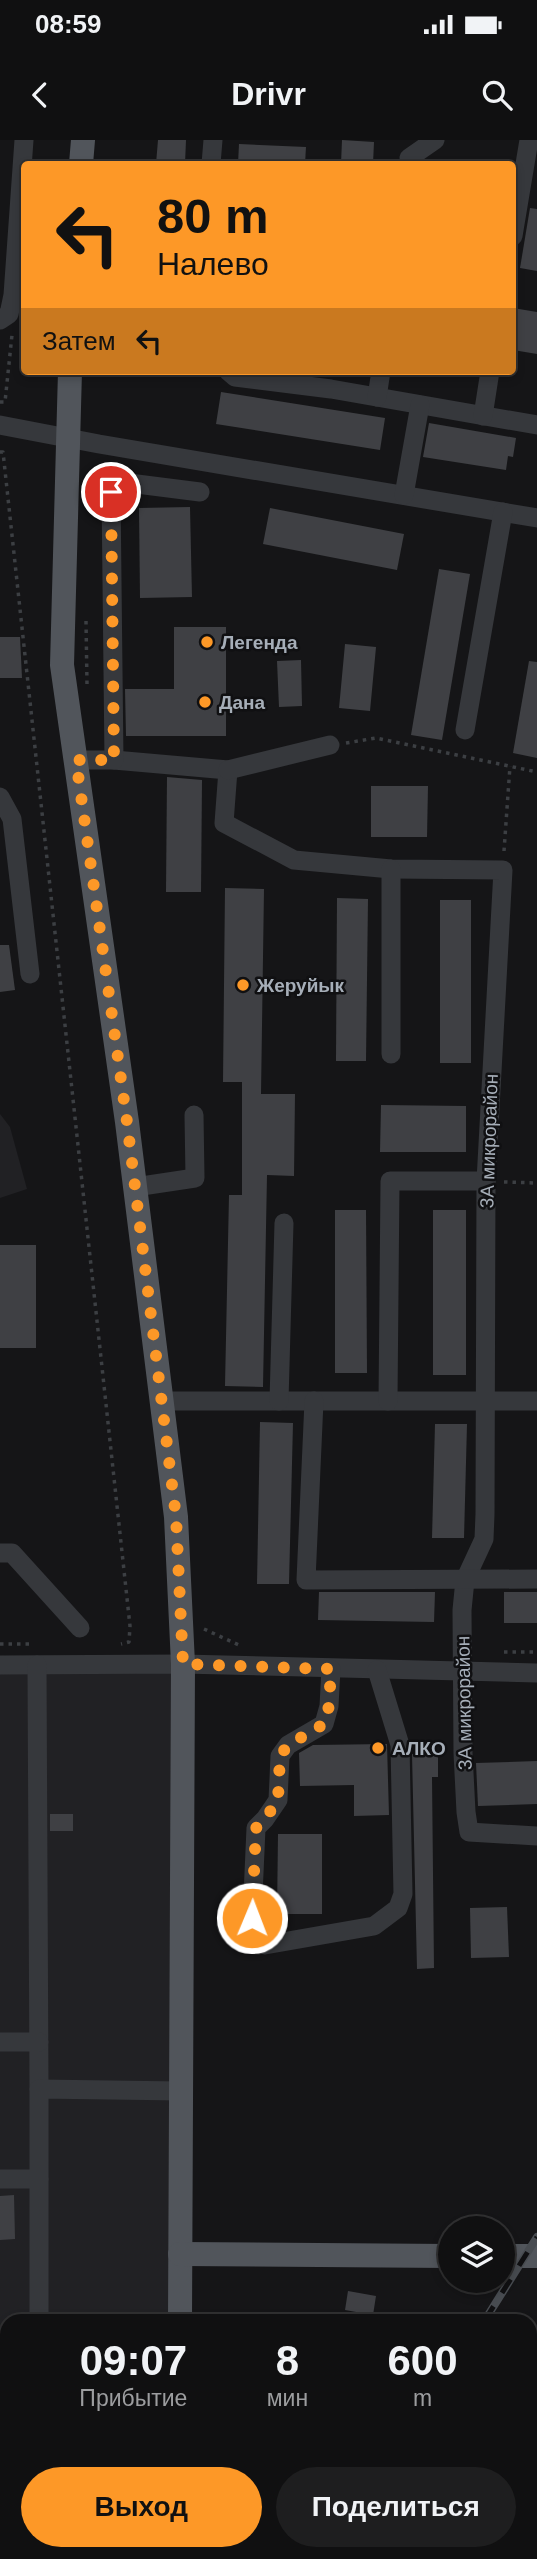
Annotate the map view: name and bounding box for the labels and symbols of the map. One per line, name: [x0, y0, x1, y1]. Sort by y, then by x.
pin: [81, 462, 141, 522]
place label: Легенда: [221, 632, 298, 653]
marker: Легенда: [199, 634, 215, 650]
place label: Дана: [219, 692, 266, 713]
marker: Дана: [197, 694, 213, 710]
place label: Жеруйык: [256, 975, 345, 996]
marker: Жеруйык: [235, 977, 251, 993]
street label: 3А микрорайон: [476, 1073, 502, 1209]
street label: 3А микрорайон: [452, 1636, 476, 1770]
place label: АЛКО: [392, 1738, 446, 1759]
marker: АЛКО: [370, 1740, 386, 1756]
position arrow: [215, 1881, 289, 1955]

